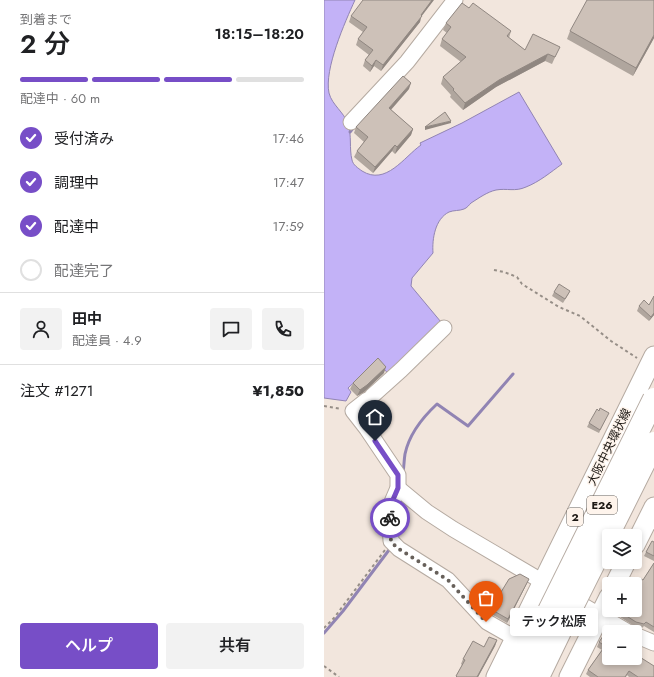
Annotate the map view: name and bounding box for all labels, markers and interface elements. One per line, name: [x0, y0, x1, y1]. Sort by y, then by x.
text: 到着まで: [20, 10, 72, 29]
text: 18:15–18:20: [214, 23, 304, 45]
text: 2 分: [20, 25, 70, 63]
text: 配達中 · 60 m: [20, 89, 100, 108]
icon: check: [20, 127, 42, 149]
text: 受付済み: [54, 128, 114, 150]
text: 17:46: [272, 129, 304, 148]
icon: check: [20, 171, 42, 193]
text: 調理中: [54, 172, 99, 194]
text: 17:47: [273, 173, 304, 192]
icon: check: [20, 215, 42, 237]
text: 配達中: [54, 216, 99, 238]
text: 17:59: [273, 217, 304, 236]
text: 配達完了: [54, 260, 114, 282]
button: person: [20, 308, 62, 350]
text: 田中: [72, 308, 102, 330]
button: chat: [210, 308, 252, 350]
button: phone: [262, 308, 304, 350]
text: 配達員 · 4.9: [72, 331, 142, 350]
text: 注文 #1271: [20, 380, 94, 402]
text: ¥1,850: [252, 380, 304, 402]
pin: [358, 400, 392, 441]
street label: 大阪中央環状線: [582, 405, 636, 489]
icon: home: [364, 406, 386, 428]
road number: E26: [587, 496, 617, 514]
courier: [370, 498, 410, 538]
icon: bike: [379, 507, 401, 529]
road number: 2: [567, 508, 583, 526]
map controls: [602, 529, 642, 665]
button: layers: [602, 529, 642, 569]
button: +: [602, 577, 642, 617]
pin: [469, 581, 503, 622]
icon: bag: [475, 587, 497, 609]
callout: テック松原: [510, 608, 598, 636]
text: テック松原: [521, 612, 587, 631]
button: ヘルプ: [20, 623, 158, 669]
button: 共有: [166, 623, 304, 669]
button: −: [602, 625, 642, 665]

